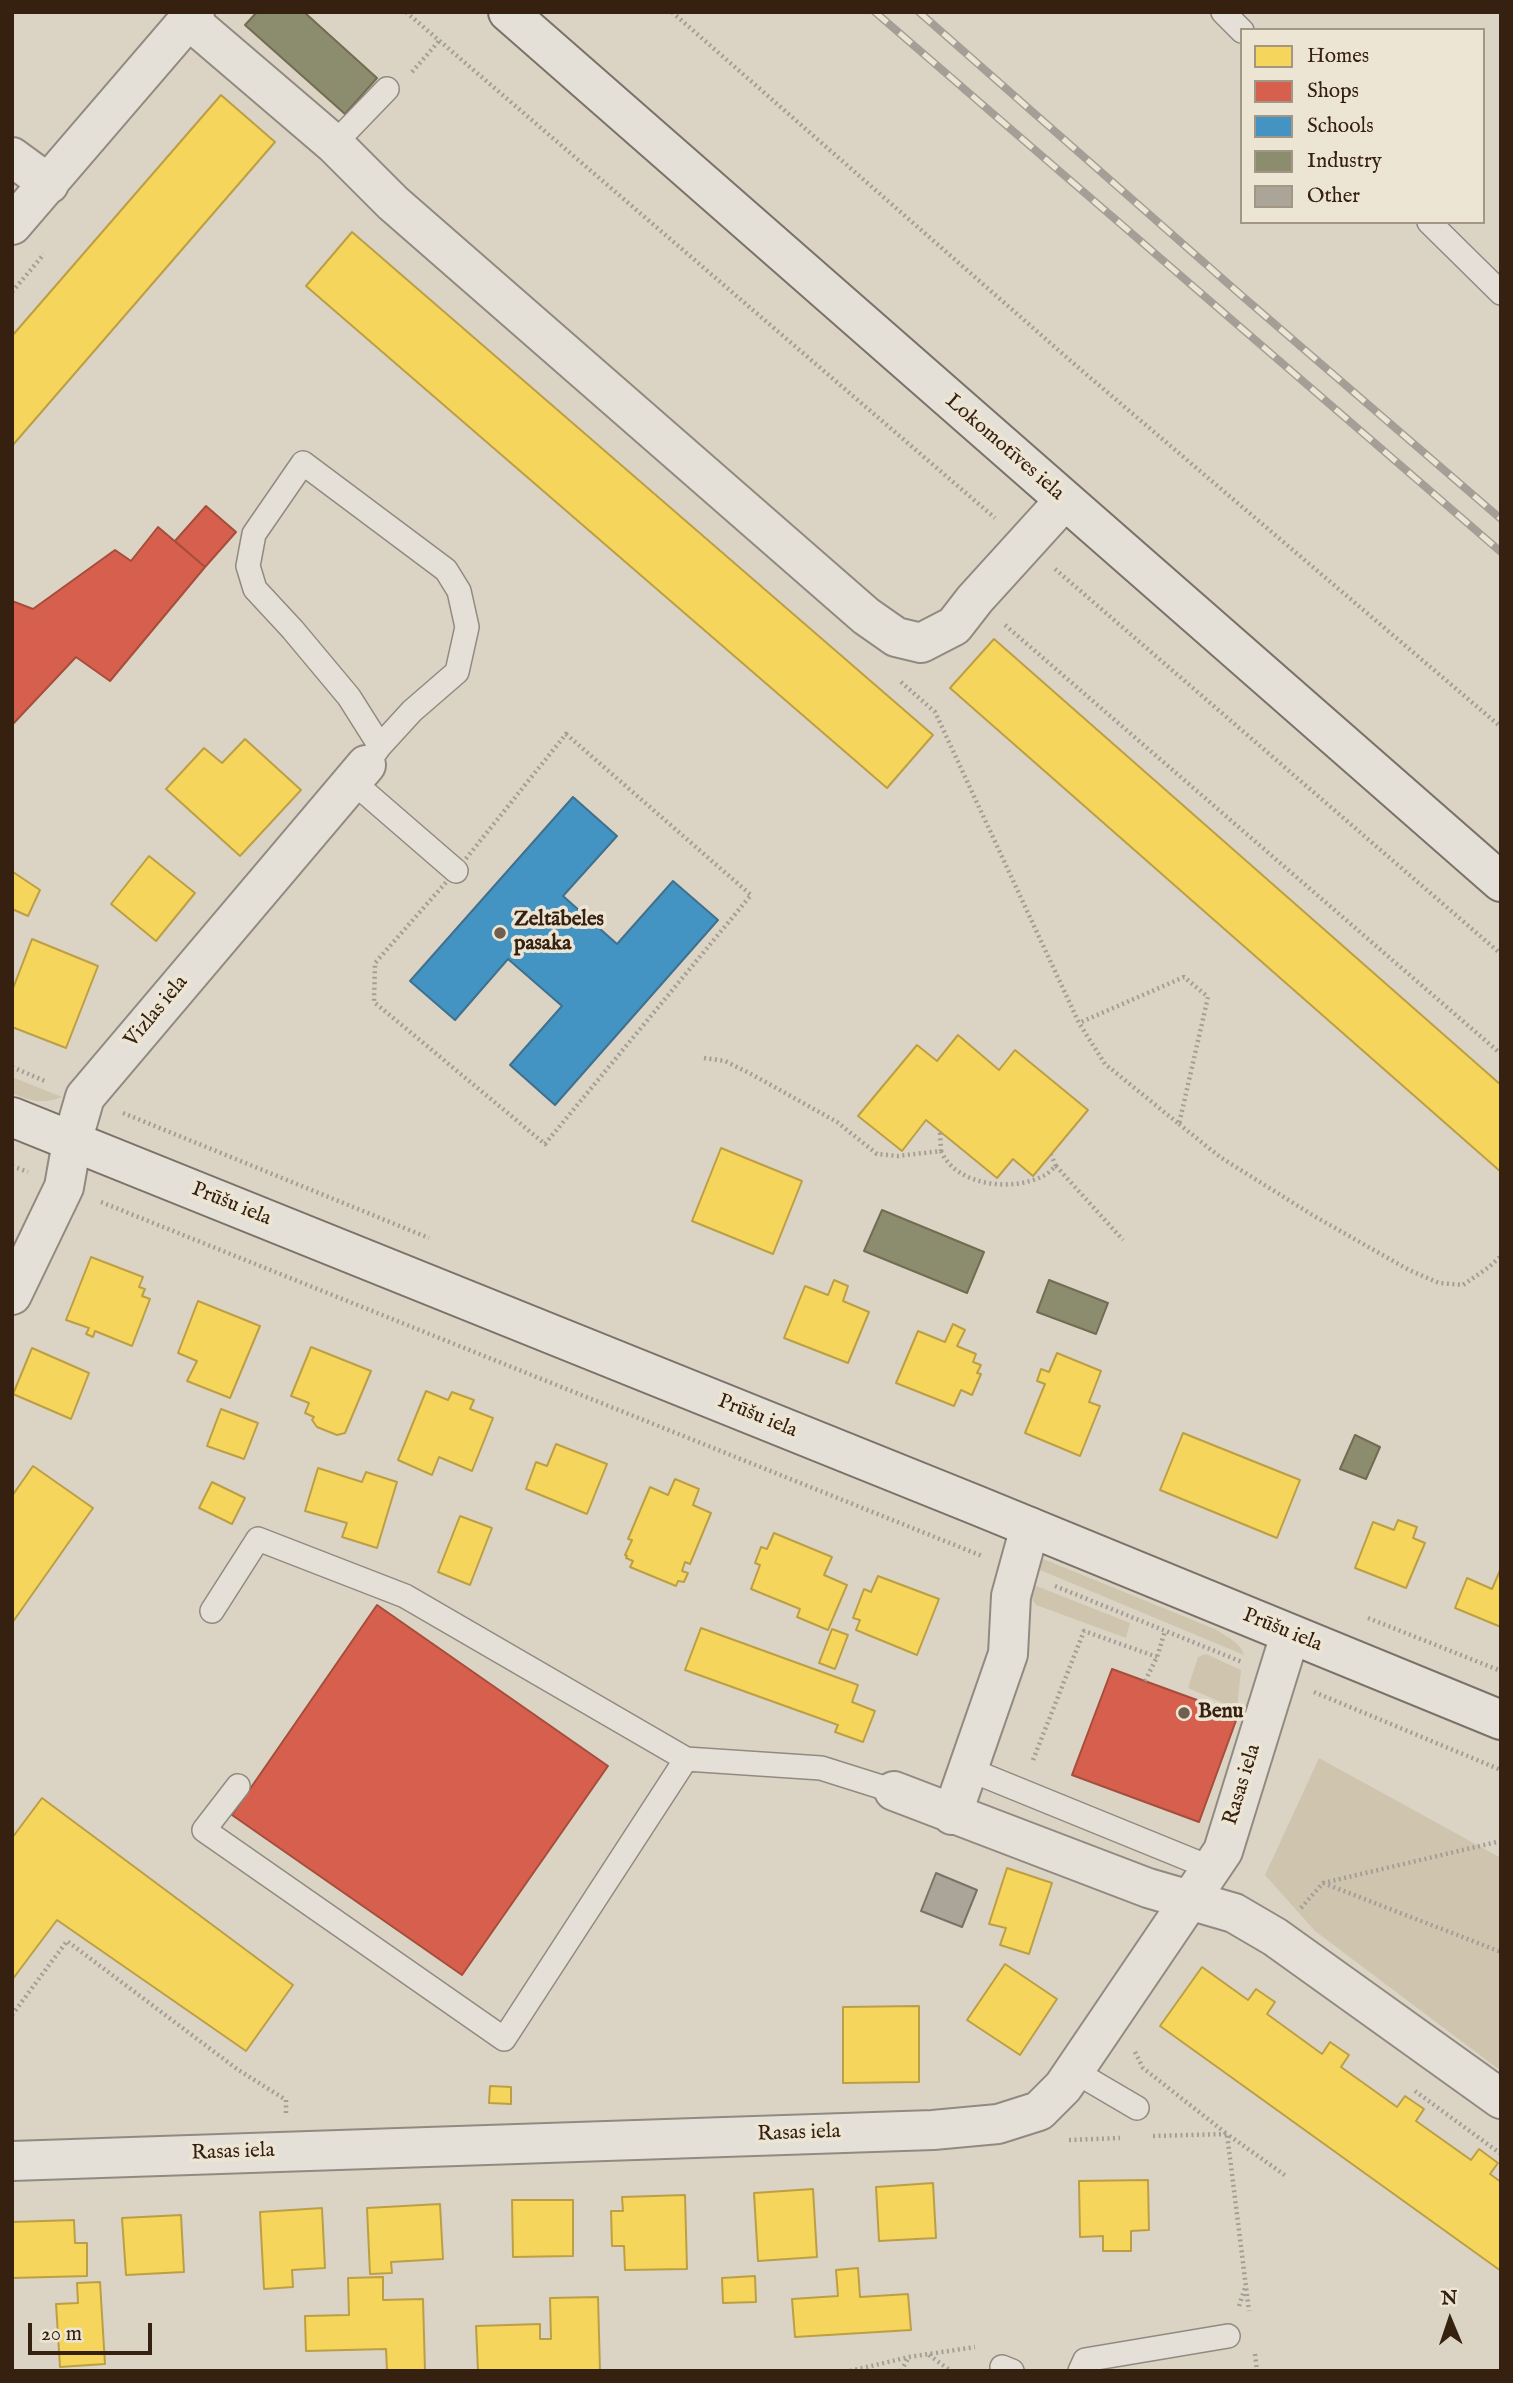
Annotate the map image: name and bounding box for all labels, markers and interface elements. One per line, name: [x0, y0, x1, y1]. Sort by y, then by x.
legend: [1240, 28, 1485, 224]
text: Homes: [1307, 43, 1369, 70]
text: Shops: [1307, 78, 1359, 105]
text: Schools: [1307, 113, 1374, 140]
text: Industry: [1307, 148, 1382, 175]
text: Other: [1307, 183, 1360, 210]
street label: Lokomotīves iela: [939, 389, 1069, 507]
place label: Zeltābeles pasaka: [514, 908, 604, 958]
marker: Zeltābeles pasaka: [492, 925, 508, 941]
street label: Vizlas iela: [120, 971, 194, 1053]
street label: Prūšu iela: [188, 1178, 274, 1232]
street label: Prūšu iela: [714, 1390, 800, 1444]
street label: Prūšu iela: [1239, 1604, 1325, 1658]
place label: Benu: [1198, 1700, 1243, 1726]
marker: Benu: [1176, 1705, 1192, 1721]
street label: Rasas iela: [1219, 1741, 1267, 1829]
street label: Rasas iela: [757, 2120, 841, 2148]
street label: Rasas iela: [191, 2139, 275, 2167]
north arrow: [1415, 2285, 1485, 2355]
text: N: [1441, 2287, 1458, 2311]
scale bar: [32, 2310, 156, 2354]
text: 20 m: [41, 2321, 82, 2348]

